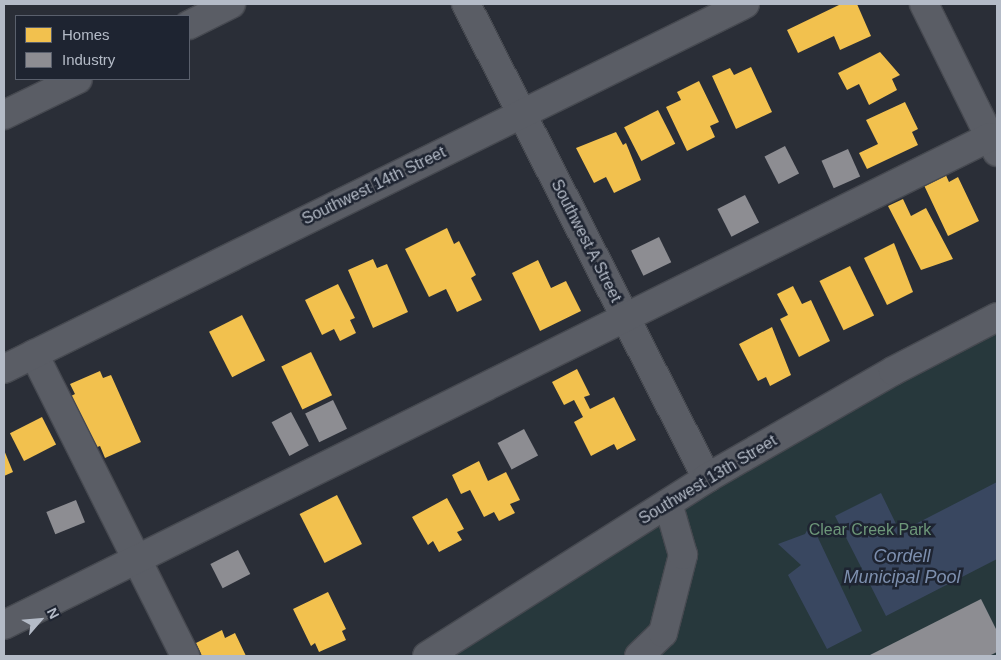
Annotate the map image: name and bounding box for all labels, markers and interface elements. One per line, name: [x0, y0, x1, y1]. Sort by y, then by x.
legend: [15, 15, 190, 80]
text: Homes: [62, 26, 110, 43]
text: Industry: [62, 51, 115, 68]
street label: Southwest 14th Street: [299, 143, 449, 229]
street label: Southwest A Street: [546, 176, 626, 306]
street label: Southwest 13th Street: [636, 431, 780, 529]
park label: Clear Creek Park: [809, 520, 931, 540]
water label: Cordell Municipal Pool: [843, 546, 961, 588]
north arrow: [15, 595, 65, 645]
text: N: [44, 605, 63, 621]

